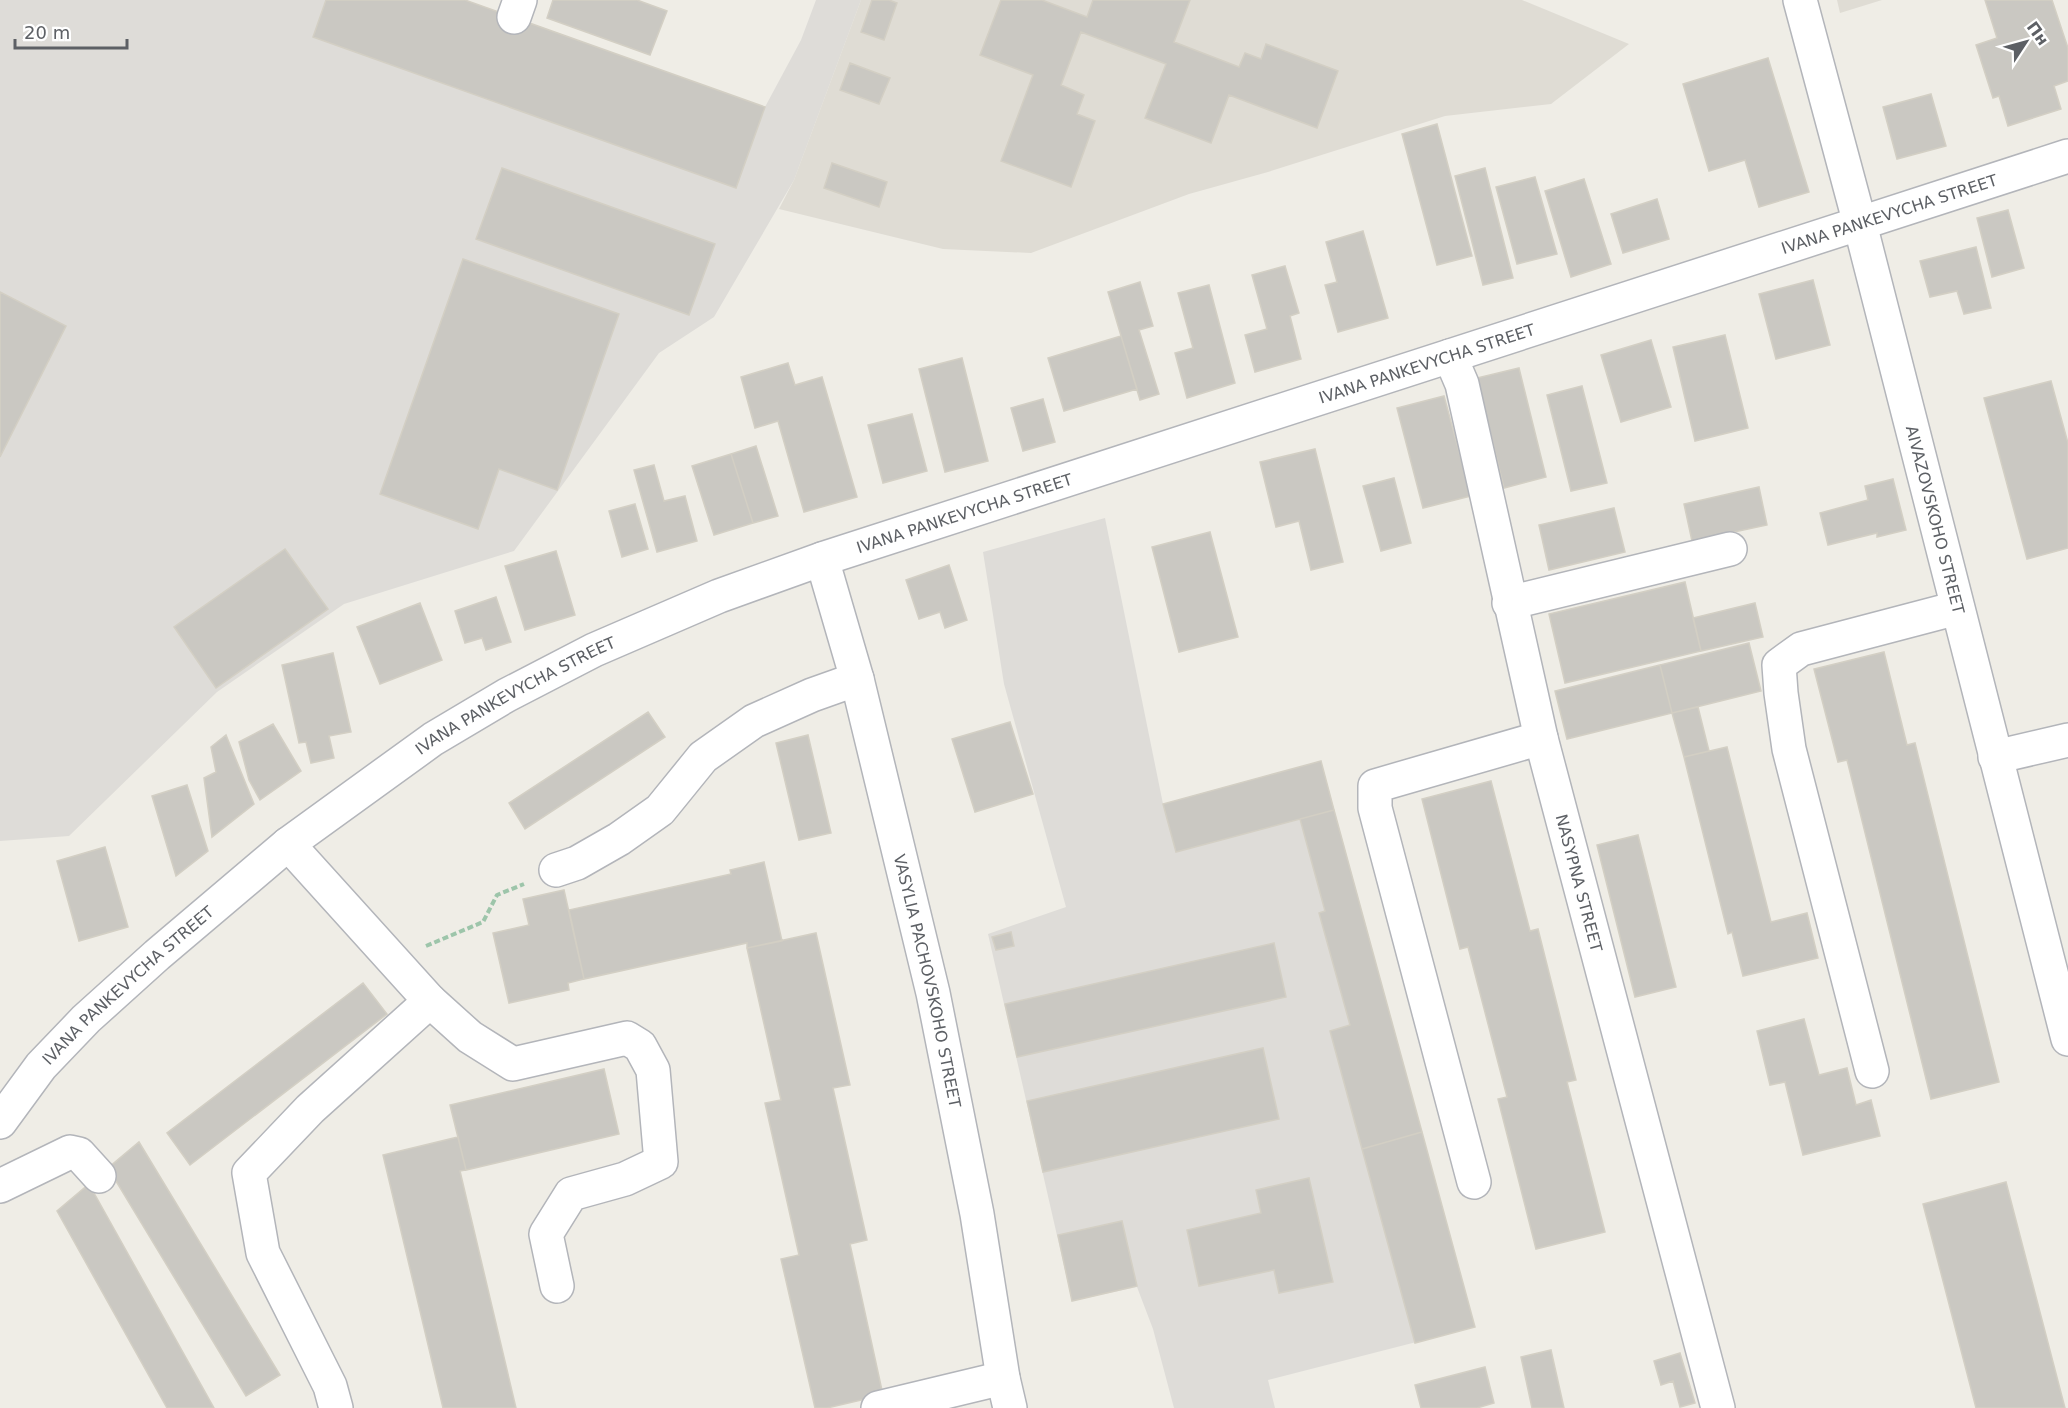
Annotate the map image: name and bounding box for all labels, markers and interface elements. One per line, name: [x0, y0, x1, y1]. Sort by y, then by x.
scale bar: [15, 12, 128, 50]
north arrow: [1996, 12, 2056, 72]
text: Пн: [2023, 18, 2053, 49]
text: 20 m: [24, 22, 70, 43]
street label: IVANA PANKEVYCHA STREET: [1779, 170, 2000, 258]
street label: IVANA PANKEVYCHA STREET: [1316, 320, 1537, 407]
street label: AIVAZOVSKOHO STREET: [1902, 423, 1969, 616]
street label: IVANA PANKEVYCHA STREET: [854, 469, 1075, 557]
street label: IVANA PANKEVYCHA STREET: [411, 632, 618, 758]
street label: NASYPNA STREET: [1552, 812, 1607, 954]
street label: VASYLIA PACHOVSKOHO STREET: [890, 852, 965, 1109]
street label: IVANA PANKEVYCHA STREET: [38, 902, 217, 1069]

